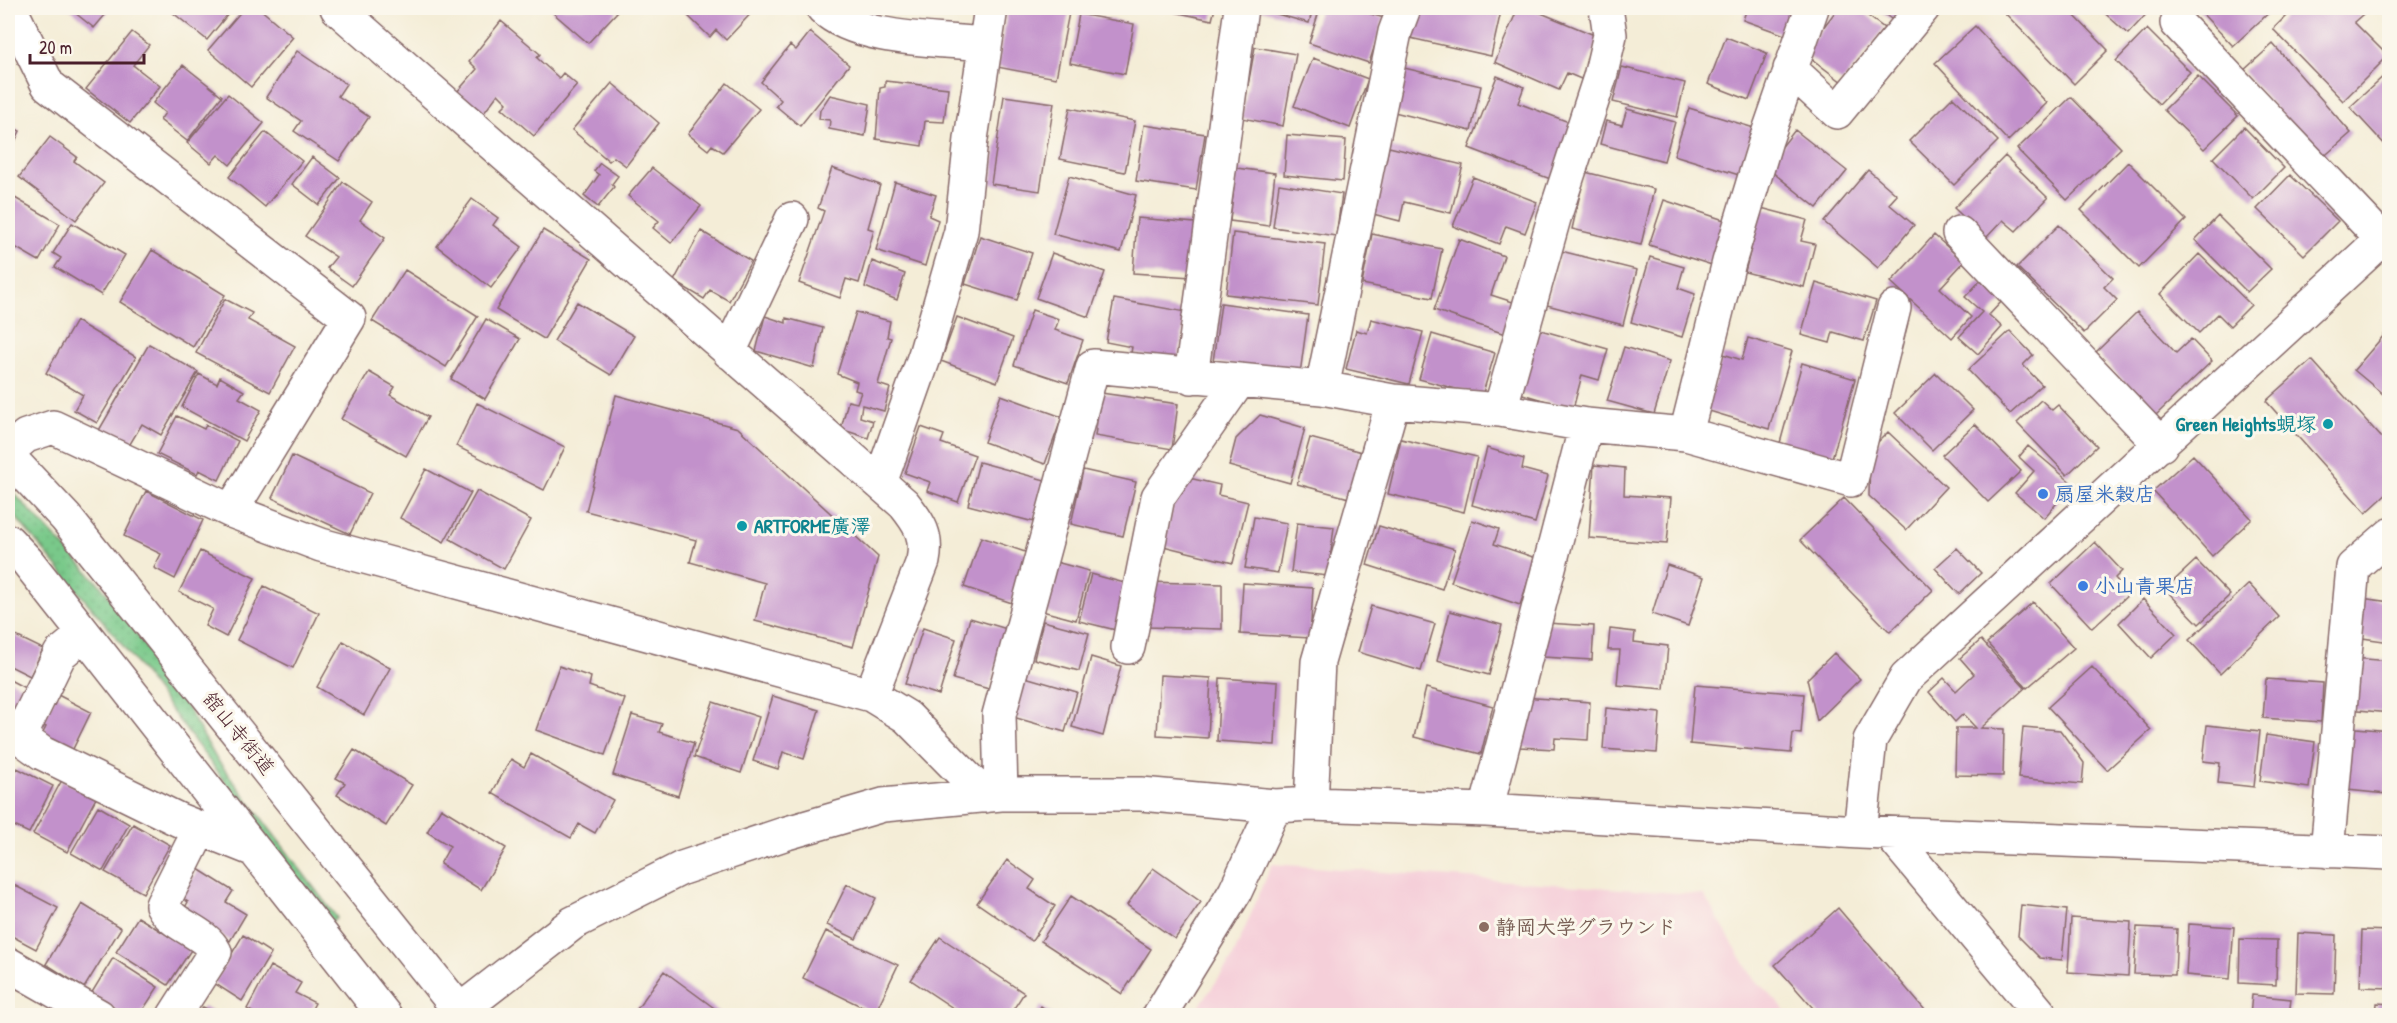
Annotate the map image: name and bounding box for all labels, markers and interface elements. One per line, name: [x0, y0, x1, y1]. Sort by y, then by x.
scale bar: [30, 27, 144, 65]
text: 20 m: [39, 35, 72, 60]
place label: Green Heights蜆塚: [2175, 410, 2316, 438]
marker: Green Heights蜆塚: [2321, 417, 2335, 431]
place label: 扇屋米穀店: [2055, 480, 2155, 507]
marker: 扇屋米穀店: [2036, 487, 2050, 501]
place label: ARTFORME廣澤: [754, 512, 871, 539]
marker: ARTFORME廣澤: [735, 519, 749, 533]
place label: 小山青果店: [2095, 572, 2195, 599]
marker: 小山青果店: [2076, 579, 2090, 593]
street label: 舘山寺街道: [197, 685, 281, 780]
place label: 静岡大学グラウンド: [1496, 913, 1676, 940]
marker: 静岡大学グラウンド: [1477, 920, 1491, 934]

